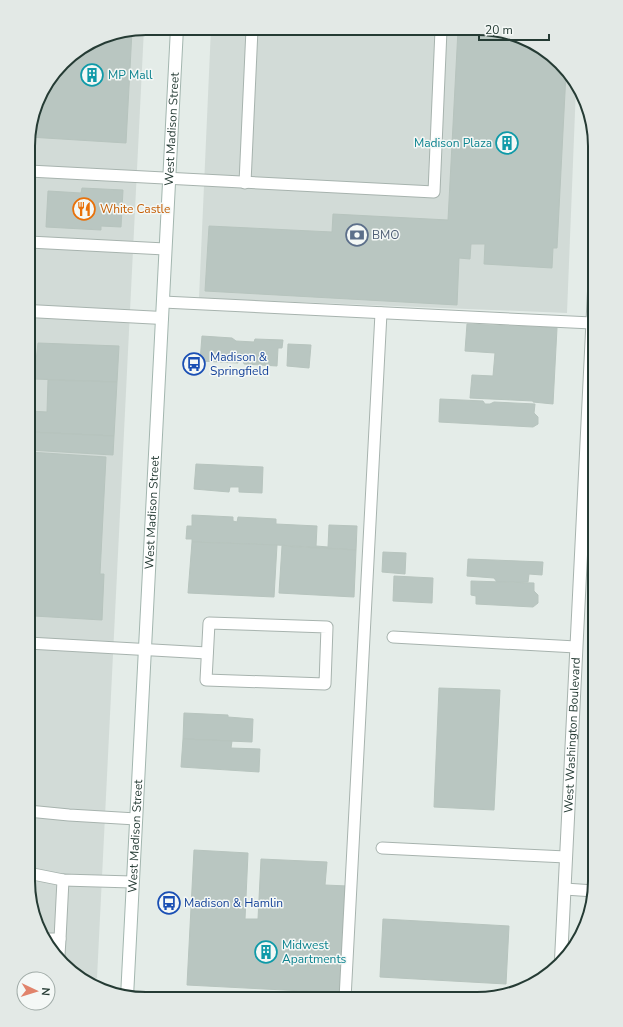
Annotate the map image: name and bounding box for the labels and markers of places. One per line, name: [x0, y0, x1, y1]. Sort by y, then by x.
building icon: MP Mall: [79, 62, 105, 88]
place label: MP Mall: [108, 67, 153, 83]
building icon: Madison Plaza: [494, 130, 520, 156]
place label: Madison Plaza: [414, 135, 492, 151]
restaurant icon: White Castle: [71, 196, 97, 222]
place label: White Castle: [100, 201, 170, 217]
bank icon: BMO: [344, 222, 370, 248]
place label: BMO: [372, 227, 400, 243]
place label: Madison & Springfield: [210, 349, 269, 379]
bus stop icon: Madison & Springfield: [181, 351, 207, 377]
bus stop icon: Madison & Hamlin: [156, 890, 182, 916]
place label: Madison & Hamlin: [184, 895, 283, 911]
place label: Midwest Apartments: [282, 937, 347, 967]
building icon: Midwest Apartments: [253, 939, 279, 965]

